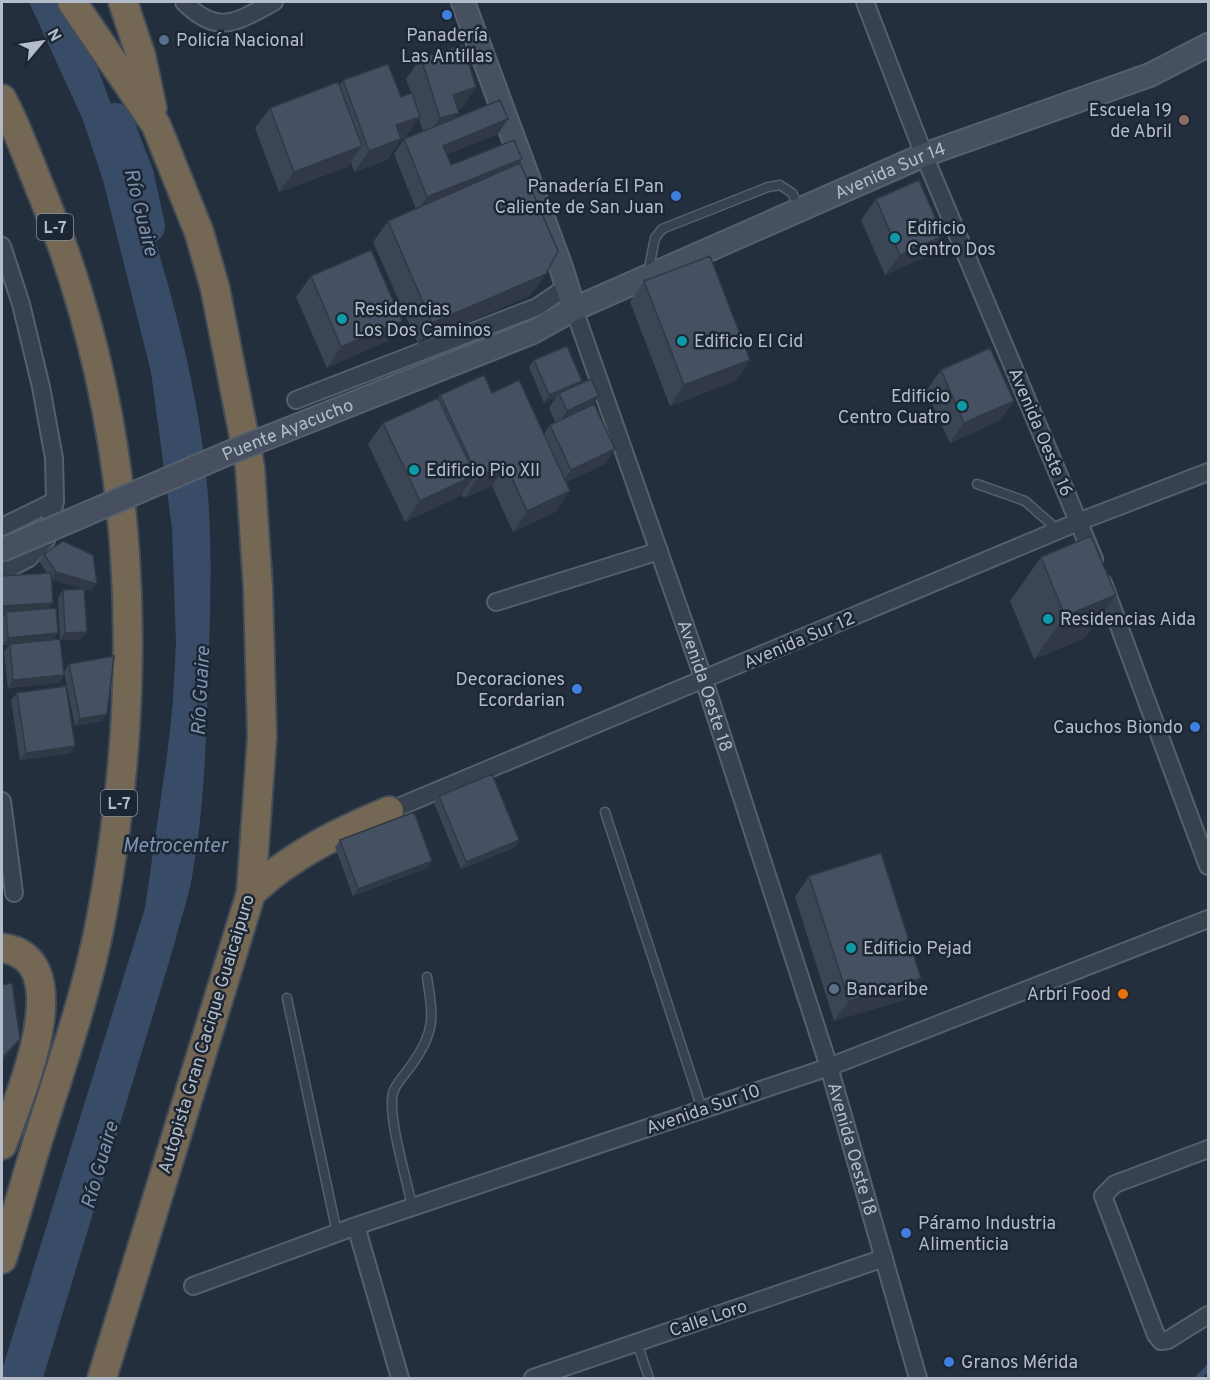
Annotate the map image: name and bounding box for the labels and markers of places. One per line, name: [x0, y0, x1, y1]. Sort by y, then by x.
marker: Panadería Las Antillas: [440, 8, 454, 22]
place label: Panadería Las Antillas: [401, 25, 493, 69]
place label: Policía Nacional: [176, 30, 304, 53]
marker: Policía Nacional: [157, 33, 171, 47]
place label: Escuela 19 de Abril: [1089, 100, 1172, 144]
marker: Escuela 19 de Abril: [1177, 113, 1191, 127]
place label: Panadería El Pan Caliente de San Juan: [495, 176, 664, 220]
marker: Panadería El Pan Caliente de San Juan: [669, 189, 683, 203]
place label: Edificio Centro Dos: [907, 218, 996, 262]
marker: Edificio Centro Dos: [888, 231, 902, 245]
place label: Residencias Los Dos Caminos: [354, 299, 491, 343]
marker: Residencias Los Dos Caminos: [335, 312, 349, 326]
place label: Edificio El Cid: [694, 331, 803, 354]
marker: Edificio El Cid: [675, 334, 689, 348]
place label: Edificio Centro Cuatro: [838, 386, 950, 430]
marker: Edificio Centro Cuatro: [955, 399, 969, 413]
place label: Edificio Pio XII: [426, 460, 540, 483]
marker: Edificio Pio XII: [407, 463, 421, 477]
place label: Residencias Aida: [1060, 609, 1196, 632]
marker: Residencias Aida: [1041, 612, 1055, 626]
place label: Decoraciones Ecordarian: [456, 669, 565, 713]
marker: Decoraciones Ecordarian: [570, 682, 584, 696]
place label: Cauchos Biondo: [1053, 717, 1183, 740]
marker: Cauchos Biondo: [1188, 720, 1202, 734]
place label: Edificio Pejad: [863, 938, 972, 961]
marker: Edificio Pejad: [844, 941, 858, 955]
place label: Bancaribe: [846, 979, 928, 1002]
marker: Bancaribe: [827, 982, 841, 996]
place label: Arbri Food: [1027, 984, 1111, 1007]
marker: Arbri Food: [1116, 987, 1130, 1001]
place label: Páramo Industria Alimenticia: [918, 1213, 1056, 1257]
marker: Páramo Industria Alimenticia: [899, 1226, 913, 1240]
place label: Granos Mérida: [961, 1352, 1078, 1375]
marker: Granos Mérida: [942, 1355, 956, 1369]

